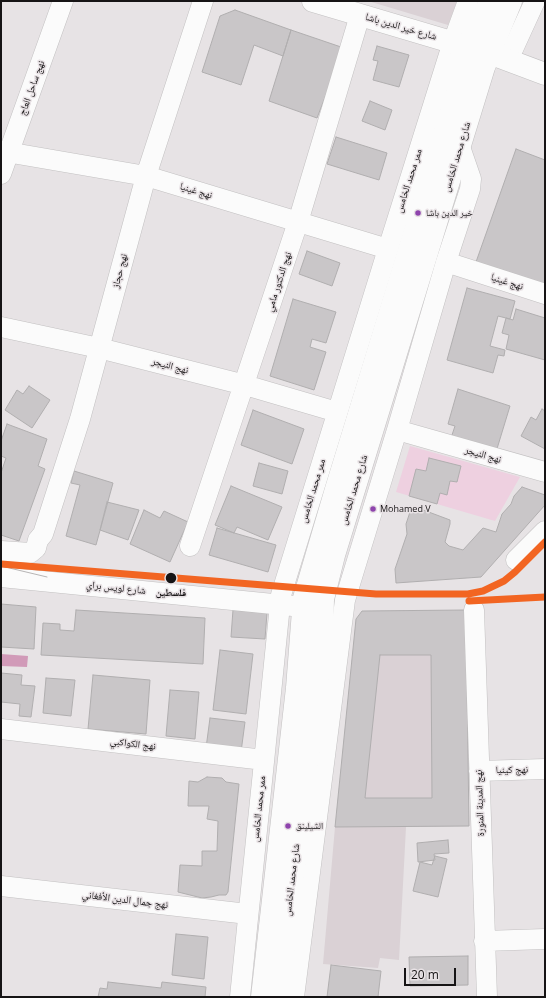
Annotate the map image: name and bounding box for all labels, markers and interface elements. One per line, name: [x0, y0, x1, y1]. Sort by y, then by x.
street label: شارع خير الدين باشا: [364, 11, 438, 43]
street label: نهج ساحل العاج: [17, 59, 47, 117]
street label: شارع محمد الخامس: [441, 120, 473, 194]
street label: ممر محمد الخامس: [393, 148, 425, 214]
street label: نهج غينيا: [178, 180, 214, 202]
marker: خير الدين باشا: [413, 208, 423, 218]
place label: خير الدين باشا: [426, 208, 473, 218]
street label: نهج الدكتور مامي: [264, 250, 294, 314]
street label: نهج حجاز: [110, 252, 130, 290]
street label: نهج غينيا: [489, 271, 525, 293]
street label: نهج النيجر: [150, 355, 190, 377]
street label: نهج النيجر: [463, 444, 503, 466]
street label: شارع محمد الخامس: [338, 453, 370, 527]
street label: ممر محمد الخامس: [298, 457, 328, 525]
marker: Mohamed V: [368, 504, 378, 514]
place label: Mohamed V: [380, 504, 431, 514]
marker: فلسطين: [164, 571, 178, 585]
street label: شارع لويس براي: [86, 579, 146, 597]
place label: فلسطين: [156, 587, 186, 599]
street label: نهج الكواكبي: [109, 735, 157, 753]
street label: نهج كينيا: [496, 764, 528, 776]
street label: نهج المدينة المنورة: [473, 769, 487, 837]
street label: ممر محمد الخامس: [250, 775, 268, 843]
marker: الشيلينق: [283, 821, 293, 831]
place label: الشيلينق: [296, 821, 323, 831]
street label: شارع محمد الخامس: [282, 843, 302, 917]
street label: نهج جمال الدين الأفغاني: [81, 889, 169, 911]
scale bar: [406, 960, 458, 986]
text: 20 m: [411, 966, 439, 983]

